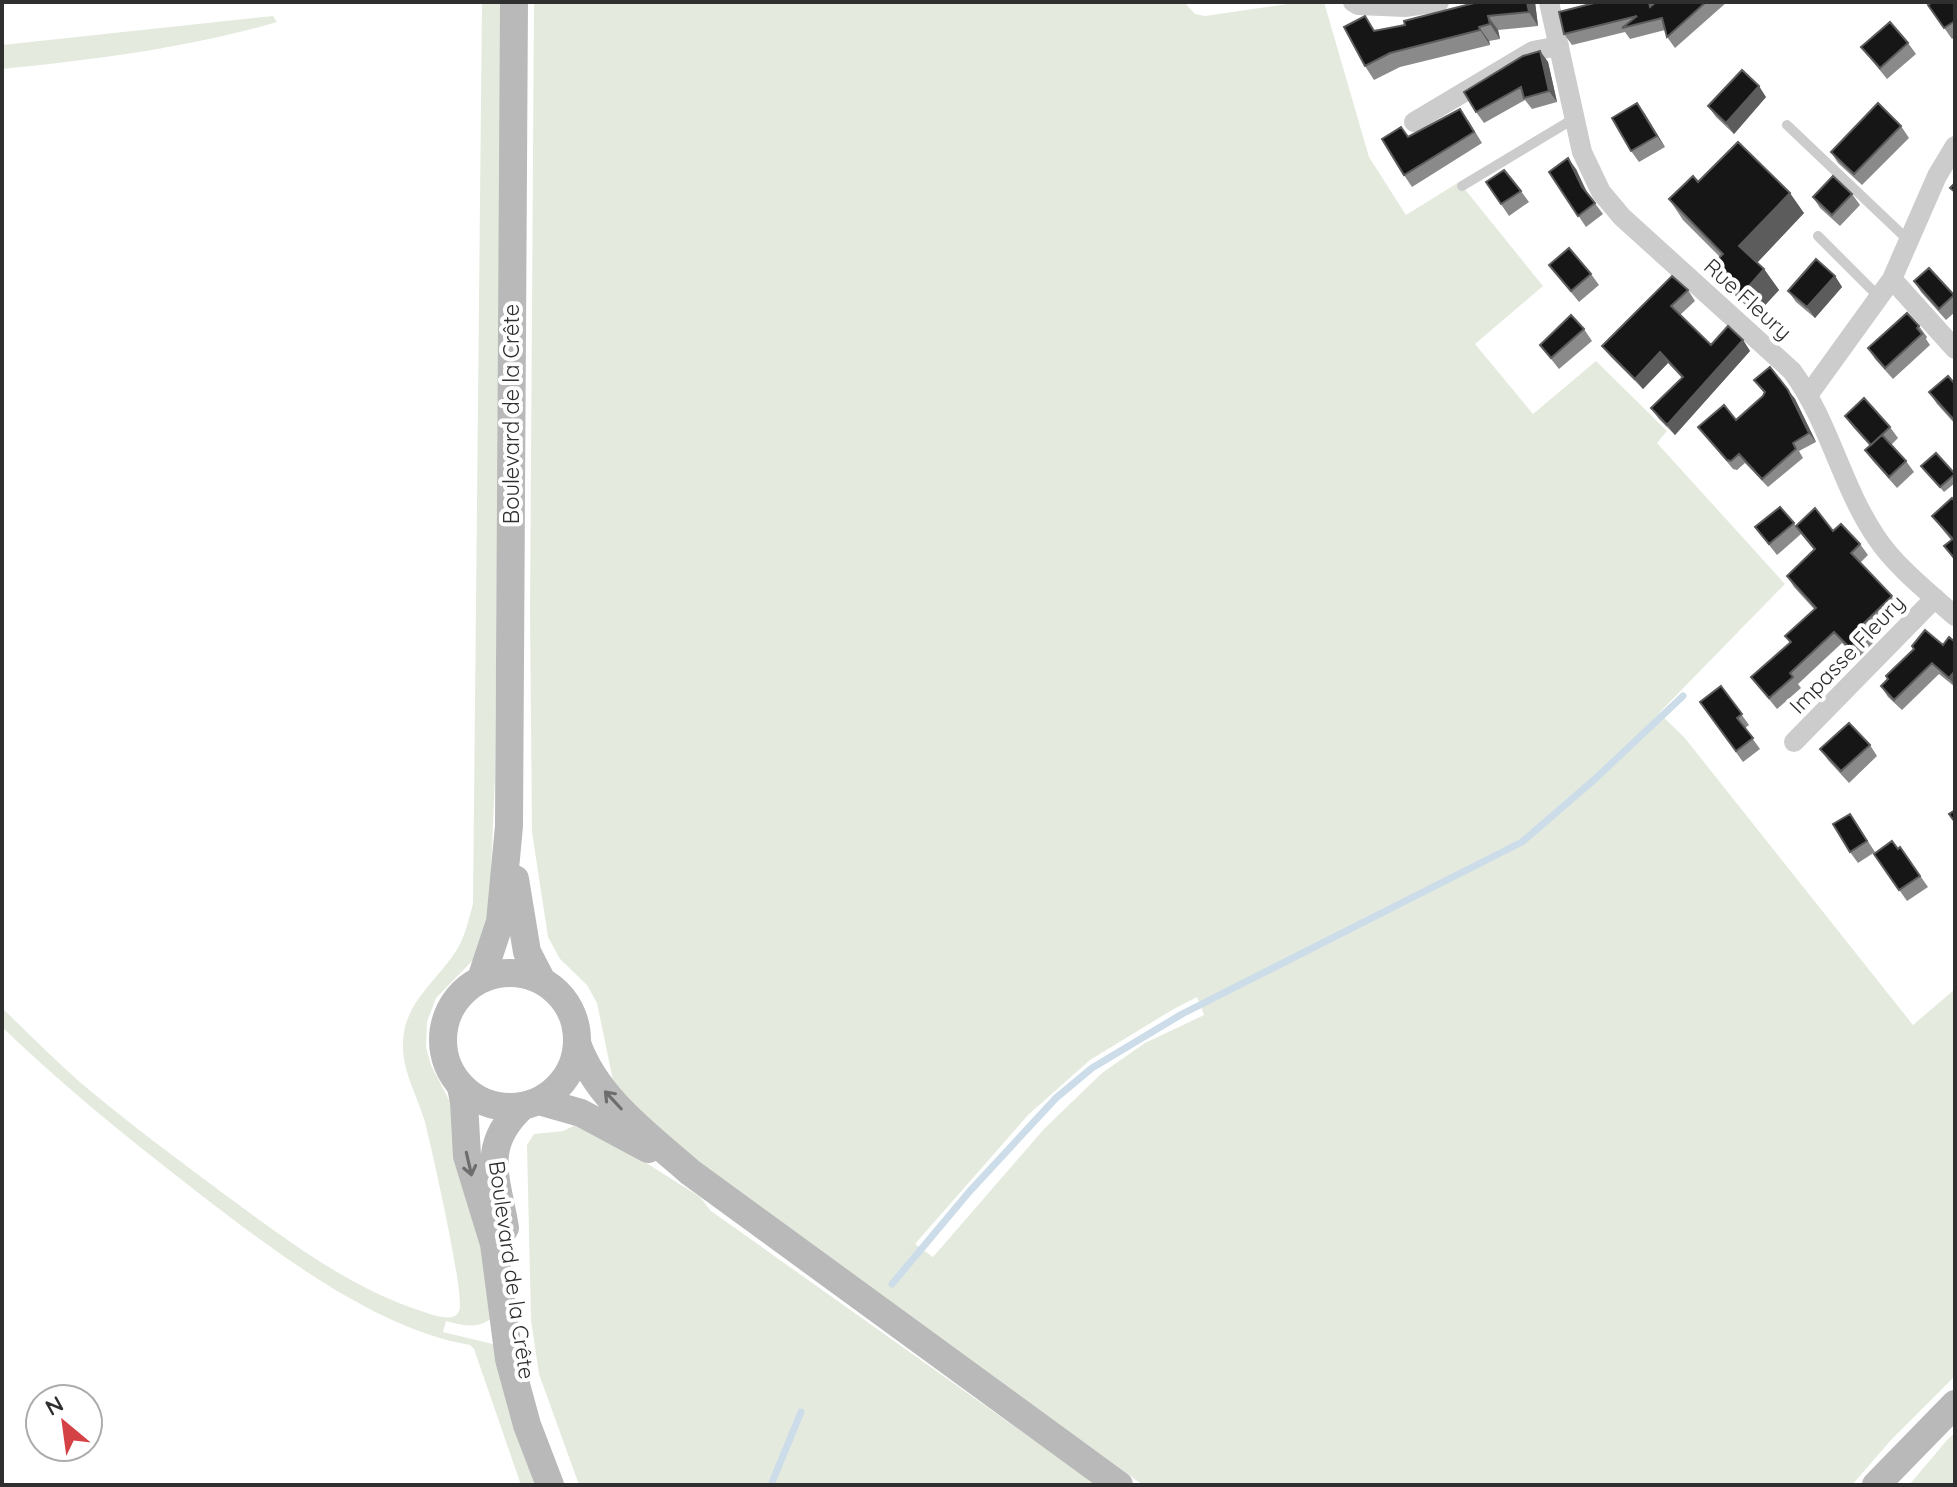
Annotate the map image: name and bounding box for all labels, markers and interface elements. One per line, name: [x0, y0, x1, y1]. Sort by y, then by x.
street label: Rue Fleury: [1698, 252, 1798, 346]
street label: Boulevard de la Crête: [497, 304, 525, 524]
street label: Impasse Fleury: [1783, 589, 1911, 719]
one-way arrow: [604, 1091, 622, 1111]
one-way arrow: [462, 1150, 477, 1176]
street label: Boulevard de la Crête: [483, 1159, 541, 1381]
north arrow: [24, 1383, 104, 1463]
text: N: [40, 1389, 68, 1422]

